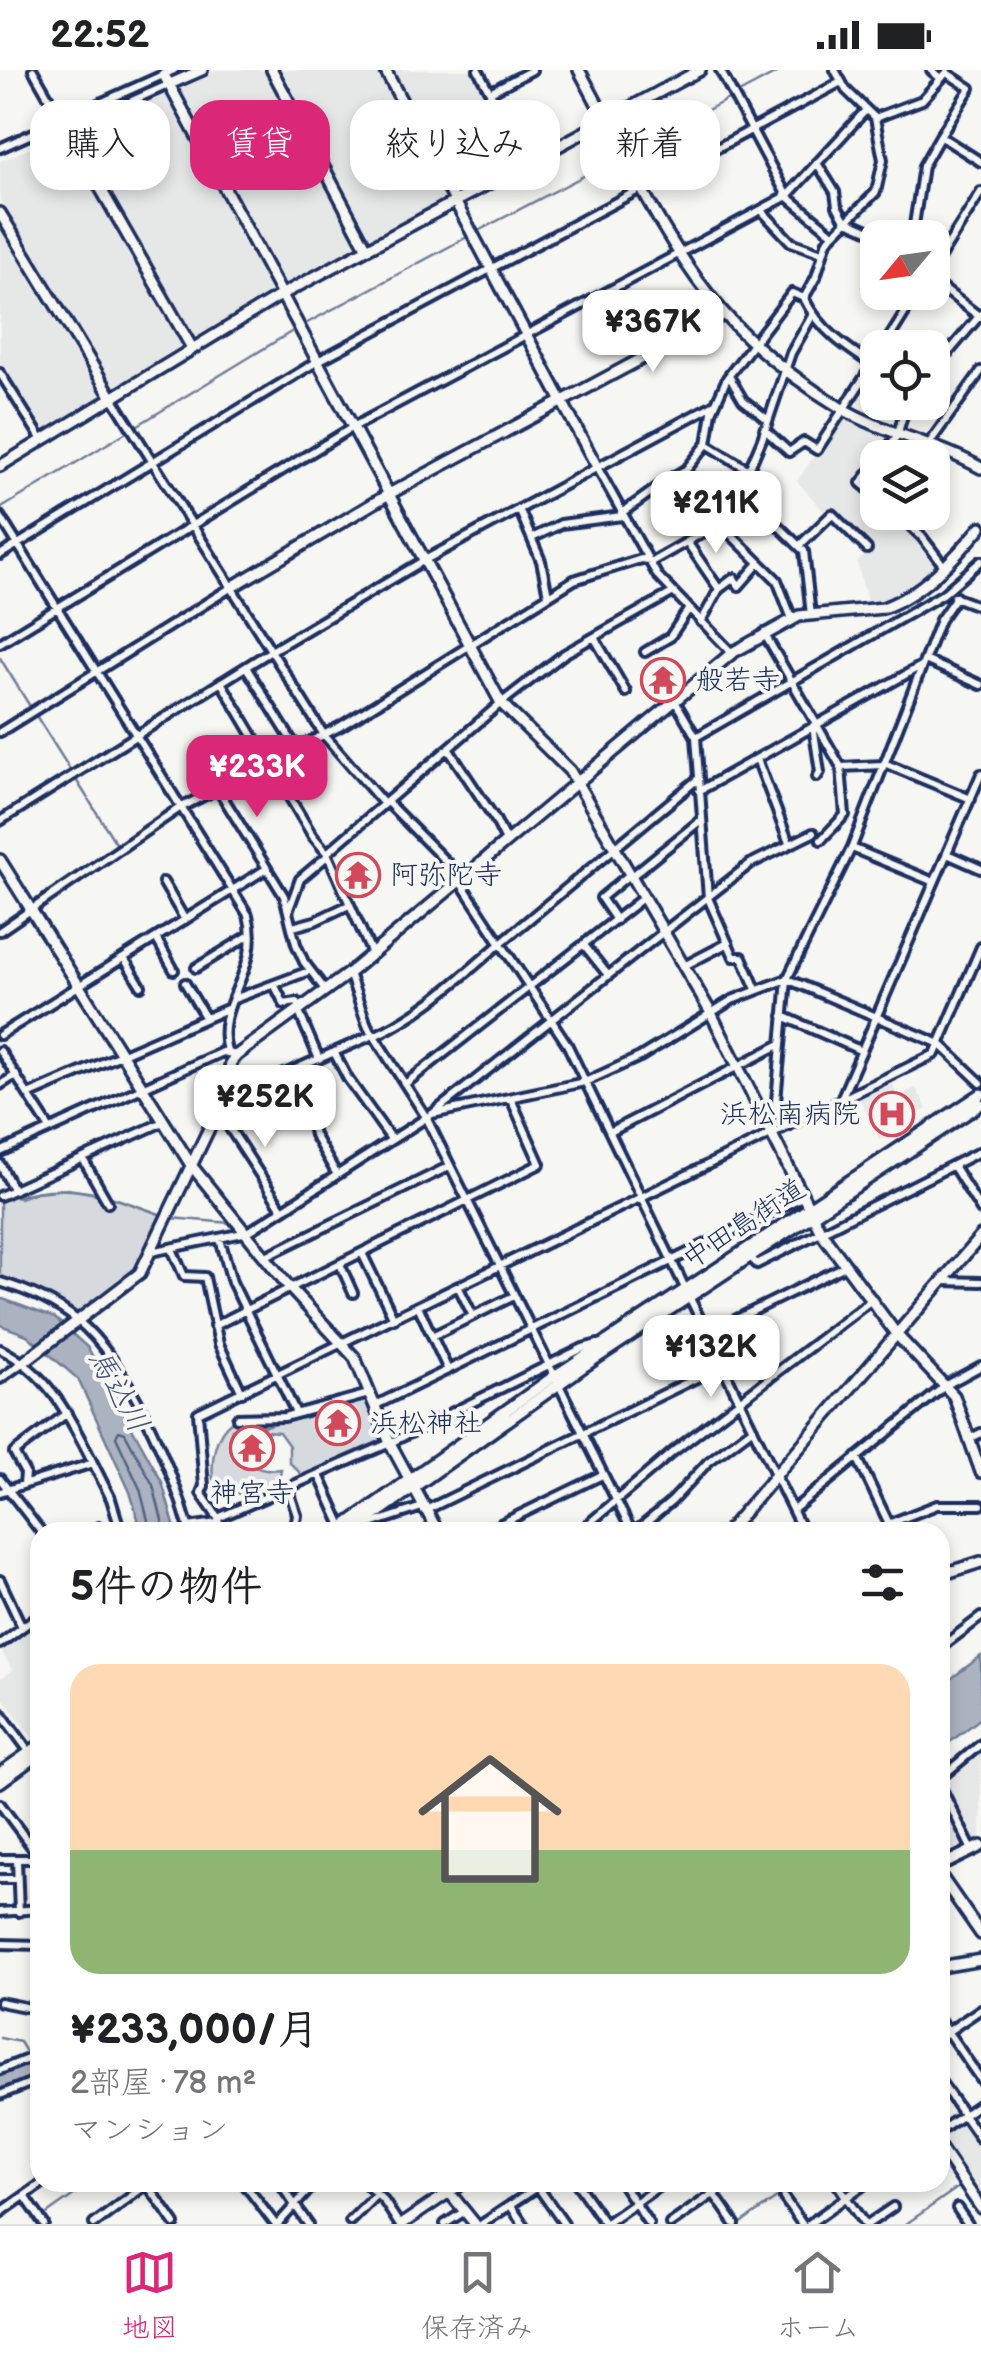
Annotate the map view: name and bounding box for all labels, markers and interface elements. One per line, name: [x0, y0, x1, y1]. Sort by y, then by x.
text: 22:52: [50, 13, 149, 58]
chip: 購入: [30, 100, 170, 190]
chip: 賃貸: [190, 100, 330, 190]
chip: 絞り込み: [350, 100, 560, 190]
chip: 新着: [580, 100, 720, 190]
north arrow: [860, 220, 950, 310]
map controls: [860, 220, 950, 530]
pin: ¥367K: [583, 290, 723, 375]
text: ¥367K: [604, 303, 702, 342]
button: locate: [860, 330, 950, 420]
button: layers: [860, 440, 950, 530]
pin: ¥211K: [646, 471, 786, 556]
text: ¥211K: [673, 484, 759, 523]
temple icon: 般若寺: [640, 657, 686, 703]
place label: 般若寺: [696, 664, 780, 697]
pin: ¥233K: [187, 735, 327, 820]
text: ¥233K: [208, 748, 306, 787]
temple icon: 阿弥陀寺: [335, 852, 381, 898]
place label: 阿弥陀寺: [390, 859, 502, 892]
pin: ¥252K: [195, 1065, 335, 1150]
text: ¥252K: [216, 1078, 314, 1117]
hospital icon: 浜松南病院: [869, 1091, 915, 1137]
place label: 浜松南病院: [720, 1098, 860, 1131]
street label: 中田島街道: [676, 1172, 812, 1276]
pin: ¥132K: [641, 1315, 781, 1400]
text: ¥132K: [665, 1328, 757, 1367]
water label: 馬込川: [80, 1343, 156, 1439]
temple icon: 浜松神社: [315, 1400, 361, 1446]
place label: 浜松神社: [370, 1407, 482, 1440]
temple icon: 神宮寺: [229, 1425, 275, 1471]
place label: 神宮寺: [210, 1477, 294, 1510]
icon: filters: [855, 1555, 910, 1610]
text: 5件の物件: [70, 1562, 262, 1613]
icon: home: [400, 1729, 580, 1909]
text: ¥233,000/月: [70, 2005, 319, 2056]
text: 2部屋 · 78 m²: [70, 2064, 256, 2103]
text: マンション: [70, 2111, 229, 2150]
tab: 地図: [122, 2245, 178, 2345]
tab: 保存済み: [421, 2245, 533, 2345]
tab: ホーム: [776, 2245, 859, 2345]

